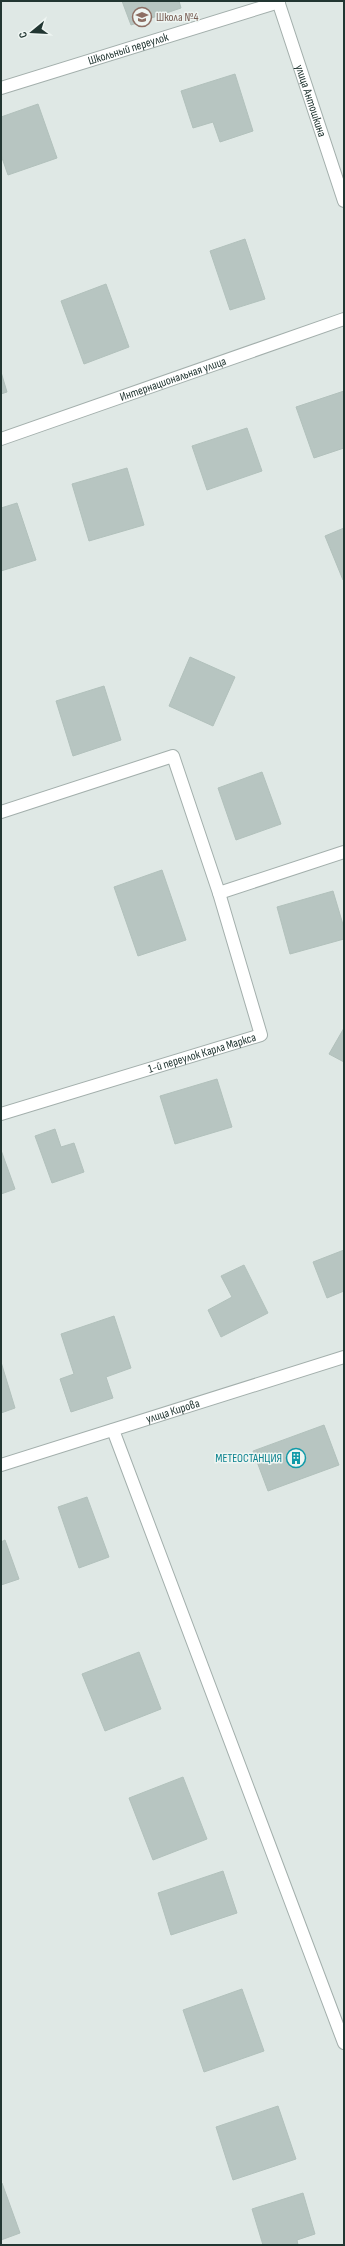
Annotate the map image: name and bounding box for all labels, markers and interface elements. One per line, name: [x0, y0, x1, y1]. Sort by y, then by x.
school or university icon: Школа №4: [131, 6, 153, 28]
place label: Школа №4: [156, 10, 199, 25]
north arrow: [12, 12, 52, 52]
text: С: [16, 30, 30, 40]
street label: Школьный переулок: [86, 30, 171, 69]
street label: улица Антошкина: [292, 63, 329, 139]
street label: Интернациональная улица: [118, 354, 228, 405]
street label: 1-й переулок Карла Маркса: [146, 1030, 258, 1077]
street label: улица Кирова: [144, 1396, 202, 1427]
building icon: МЕТЕОСТАНЦИЯ: [285, 1447, 307, 1469]
place label: МЕТЕОСТАНЦИЯ: [215, 1451, 282, 1466]

